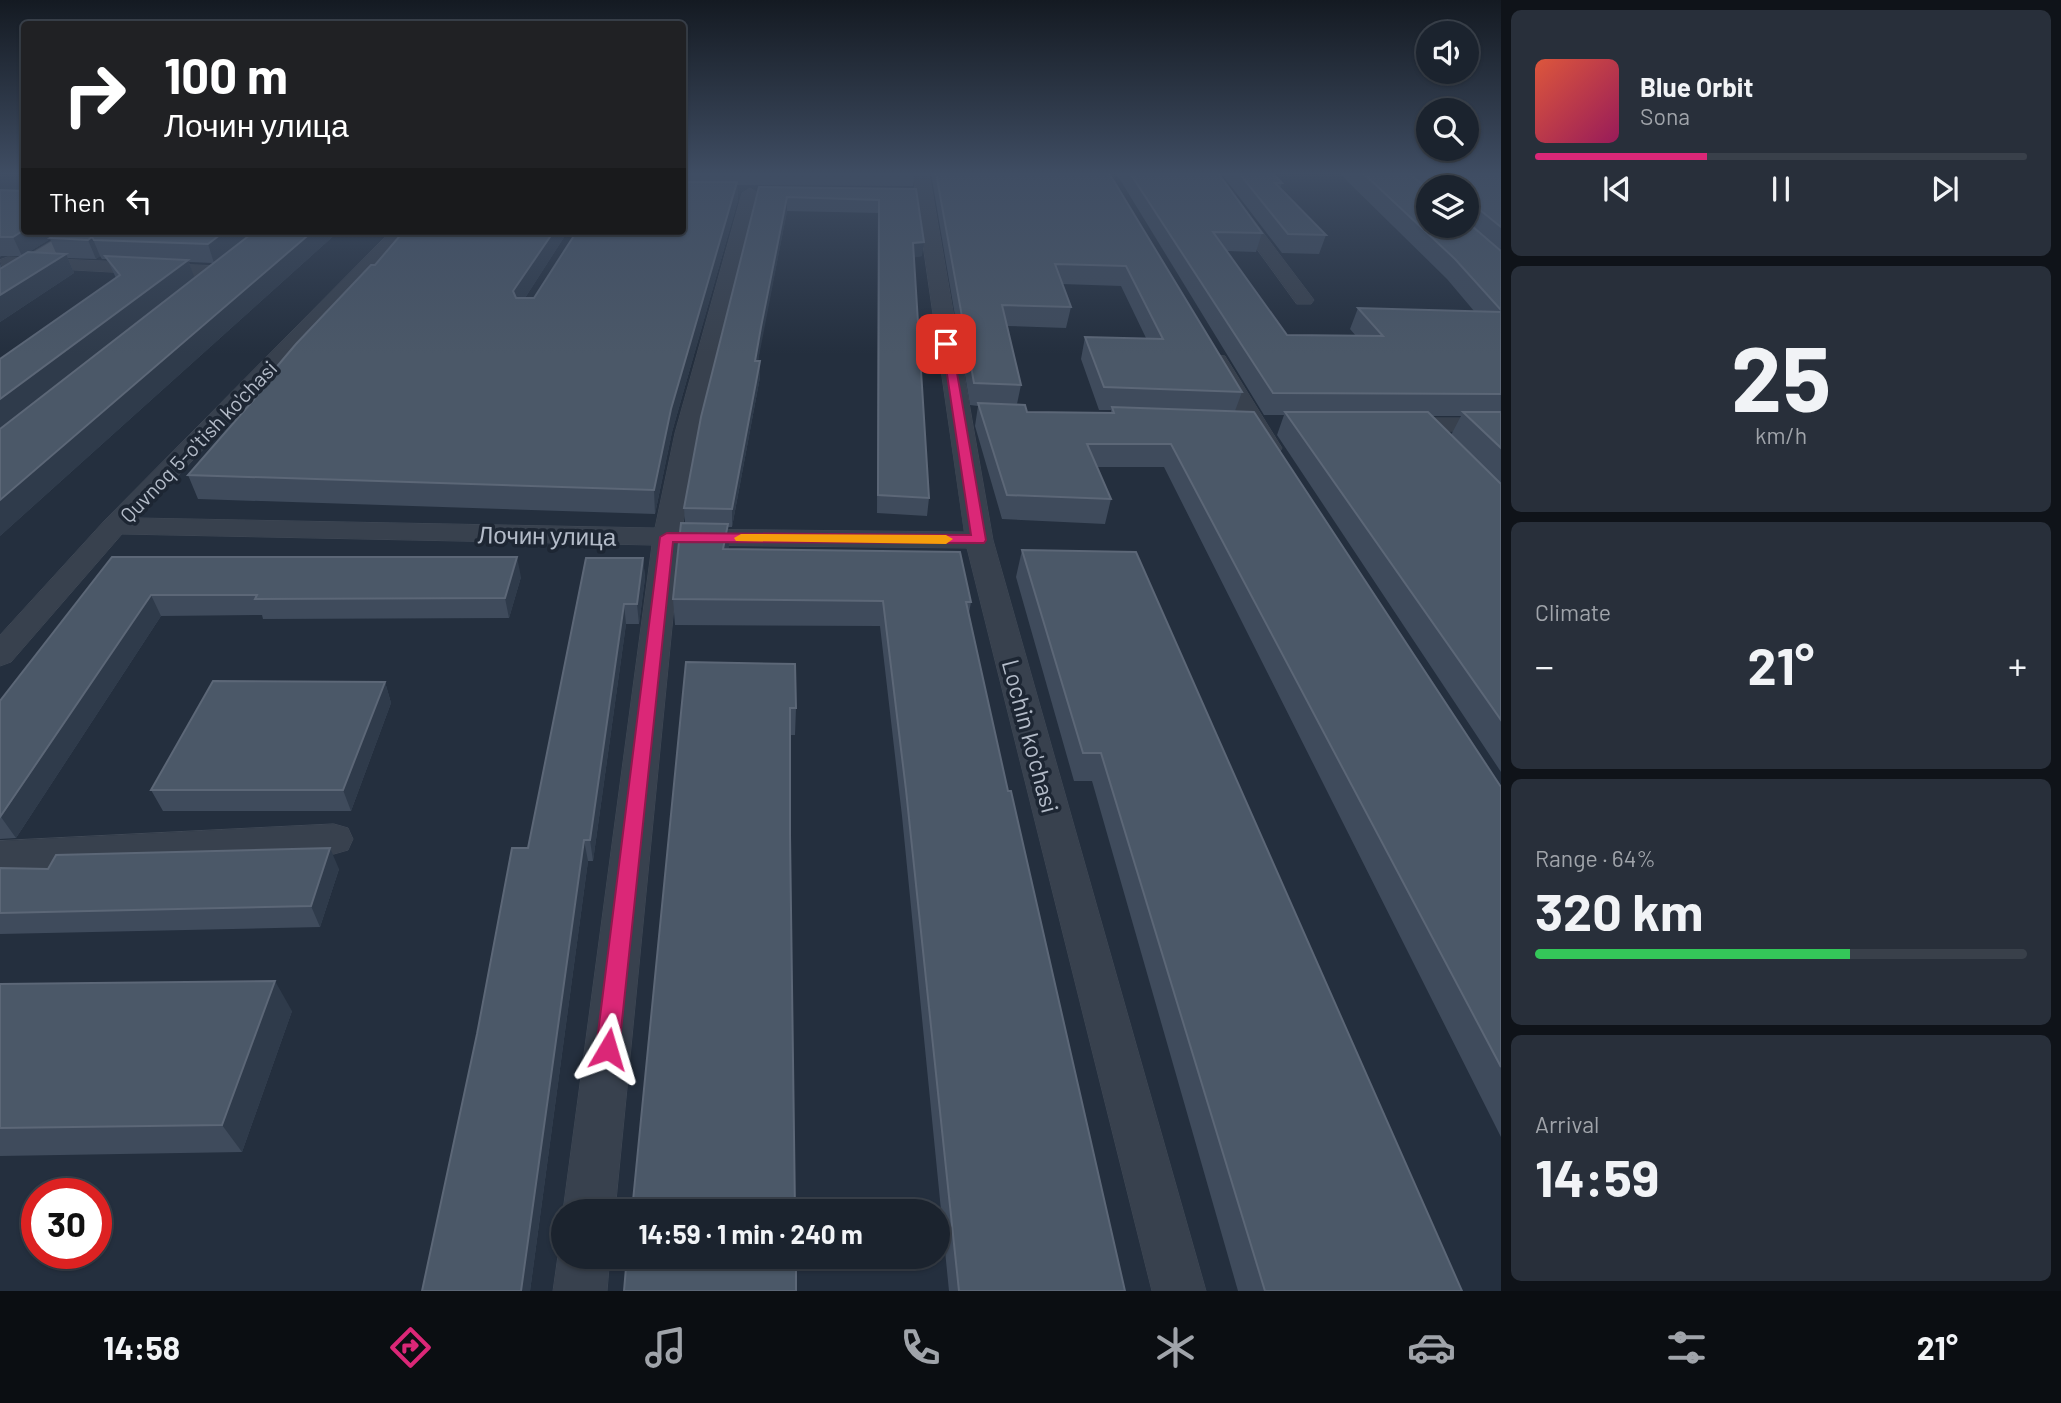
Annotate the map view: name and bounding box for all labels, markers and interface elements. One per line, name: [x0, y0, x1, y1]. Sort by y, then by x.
map controls: [1416, 21, 1479, 238]
button: sound: [1416, 21, 1479, 84]
text: 100 m: [164, 45, 288, 104]
icon: right: [49, 49, 140, 140]
text: Blue Orbit: [1640, 71, 1753, 102]
button: search: [1416, 98, 1479, 161]
text: Sona: [1640, 102, 1690, 130]
text: Лочин улица: [164, 105, 349, 143]
icon: previous: [1598, 170, 1636, 208]
icon: pause: [1762, 170, 1800, 208]
icon: next: [1926, 170, 1964, 208]
button: layers: [1416, 175, 1479, 238]
icon: left: [120, 182, 158, 220]
text: Then: [49, 186, 106, 217]
pin: [916, 314, 976, 374]
text: 25: [1731, 321, 1831, 430]
icon: arrive: [927, 325, 965, 363]
street label: Quvnoq 5-o'tish ko'chasi: [114, 355, 282, 527]
text: km/h: [1755, 421, 1807, 449]
street label: Лочин улица: [477, 519, 617, 551]
text: Climate: [1535, 598, 1611, 626]
text: 21°: [1748, 633, 1814, 695]
text: −: [1535, 642, 1554, 688]
text: +: [2008, 642, 2027, 688]
street label: Lochin ko'chasi: [997, 656, 1065, 816]
text: Range · 64%: [1535, 844, 1656, 872]
text: 320 km: [1535, 879, 1703, 941]
position arrow: [571, 1012, 645, 1086]
text: Arrival: [1535, 1110, 1599, 1138]
text: 14:59: [1535, 1145, 1659, 1207]
speed limit sign: 30: [21, 1178, 112, 1269]
text: 14:59 · 1 min · 240 m: [638, 1218, 863, 1249]
icon: directions: [386, 1323, 435, 1372]
icon: music: [641, 1323, 690, 1372]
icon: phone: [896, 1323, 945, 1372]
icon: climate: [1151, 1323, 1200, 1372]
icon: car: [1407, 1323, 1456, 1372]
icon: filters: [1662, 1323, 1711, 1372]
text: 14:58: [103, 1328, 180, 1366]
text: 21°: [1917, 1328, 1958, 1366]

